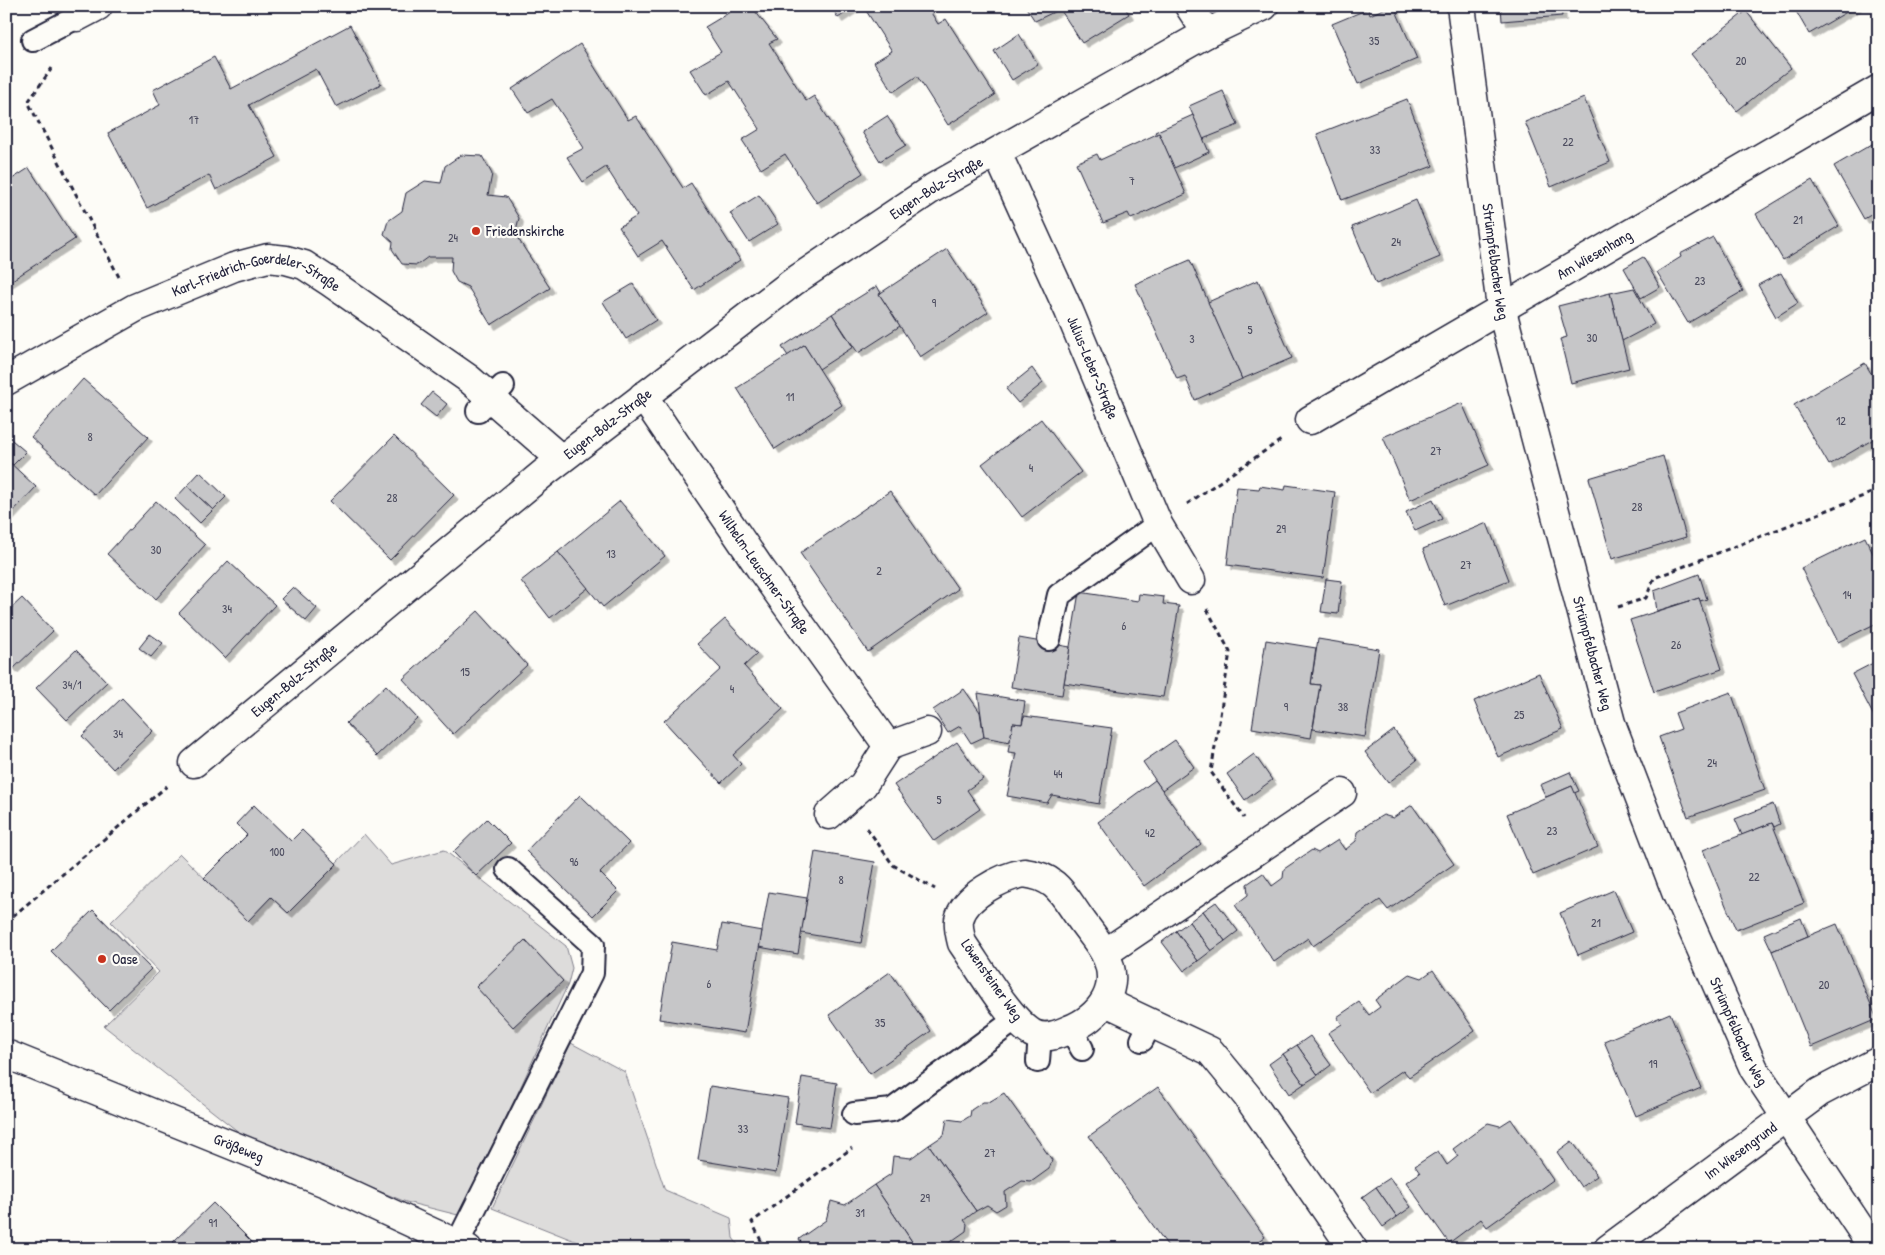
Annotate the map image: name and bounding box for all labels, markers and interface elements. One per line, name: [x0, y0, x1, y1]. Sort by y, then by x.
house number: 35: [1369, 32, 1379, 49]
house number: 20: [1736, 52, 1747, 69]
house number: 17: [189, 111, 199, 128]
house number: 22: [1562, 133, 1574, 150]
house number: 33: [1370, 141, 1380, 158]
street label: Eugen-Bolz-Straße: [885, 151, 987, 224]
house number: 7: [1129, 172, 1135, 189]
street label: Strümpfelbacher Weg: [1477, 202, 1515, 322]
house number: 21: [1793, 211, 1803, 228]
place label: Friedenskirche: [485, 220, 565, 241]
street label: Am Wiesenhang: [1553, 224, 1636, 284]
marker: Friedenskirche: [470, 225, 482, 237]
house number: 24: [448, 229, 459, 246]
house number: 24: [1391, 233, 1402, 250]
text: Karl-Friedrich-Goerdeler-Straße: [168, 247, 345, 302]
house number: 23: [1695, 272, 1706, 289]
street label: Karl-Friedrich-Goerdeler-Straße: [165, 282, 345, 304]
house number: 9: [932, 294, 937, 311]
street label: Julius-Leber-Straße: [1062, 313, 1124, 422]
house number: 5: [1247, 321, 1253, 338]
house number: 30: [1587, 329, 1597, 346]
house number: 3: [1189, 330, 1195, 347]
street label: Eugen-Bolz-Straße: [559, 383, 656, 464]
house number: 11: [786, 388, 794, 405]
house number: 12: [1836, 412, 1846, 429]
house number: 8: [87, 428, 93, 445]
house number: 27: [1430, 442, 1442, 459]
house number: 4: [1029, 459, 1034, 476]
house number: 28: [387, 489, 397, 506]
house number: 28: [1632, 498, 1642, 515]
street label: Wilhelm-Leuschner-Straße: [714, 506, 815, 638]
house number: 29: [1276, 520, 1287, 537]
house number: 30: [151, 541, 161, 558]
house number: 13: [606, 545, 616, 562]
house number: 27: [1460, 556, 1472, 573]
house number: 2: [876, 562, 882, 579]
house number: 14: [1843, 586, 1852, 603]
street label: Strümpfelbacher Weg: [1568, 594, 1618, 713]
house number: 34: [222, 600, 232, 617]
house number: 6: [1122, 617, 1127, 634]
house number: 26: [1671, 636, 1681, 653]
street label: Eugen-Bolz-Straße: [246, 638, 341, 722]
house number: 15: [460, 663, 470, 680]
house number: 34/1: [62, 676, 82, 693]
house number: 4: [730, 680, 735, 697]
house number: 9: [1284, 698, 1289, 715]
house number: 38: [1338, 698, 1348, 715]
house number: 25: [1514, 706, 1524, 723]
house number: 34: [113, 725, 123, 742]
house number: 24: [1707, 754, 1718, 771]
house number: 44: [1053, 765, 1063, 782]
house number: 5: [936, 791, 942, 808]
house number: 23: [1547, 822, 1558, 839]
house number: 42: [1145, 824, 1155, 841]
house number: 100: [269, 843, 285, 860]
house number: 96: [569, 853, 579, 870]
house number: 22: [1748, 868, 1760, 885]
house number: 8: [838, 871, 844, 888]
house number: 21: [1591, 914, 1601, 931]
street label: Löwensteiner Weg: [956, 935, 1029, 1025]
place label: Oase: [112, 948, 138, 969]
marker: Oase: [96, 953, 108, 965]
street label: Strümpfelbacher Weg: [1705, 974, 1773, 1090]
house number: 6: [707, 975, 712, 992]
house number: 20: [1819, 976, 1830, 993]
house number: 35: [875, 1014, 885, 1031]
house number: 19: [1649, 1055, 1658, 1072]
street label: Im Wiesengrund: [1700, 1116, 1781, 1184]
house number: 33: [738, 1120, 748, 1137]
street label: Größeweg: [211, 1128, 268, 1167]
house number: 27: [984, 1144, 996, 1161]
house number: 29: [920, 1189, 931, 1206]
house number: 31: [855, 1204, 865, 1221]
house number: 91: [209, 1214, 217, 1231]

